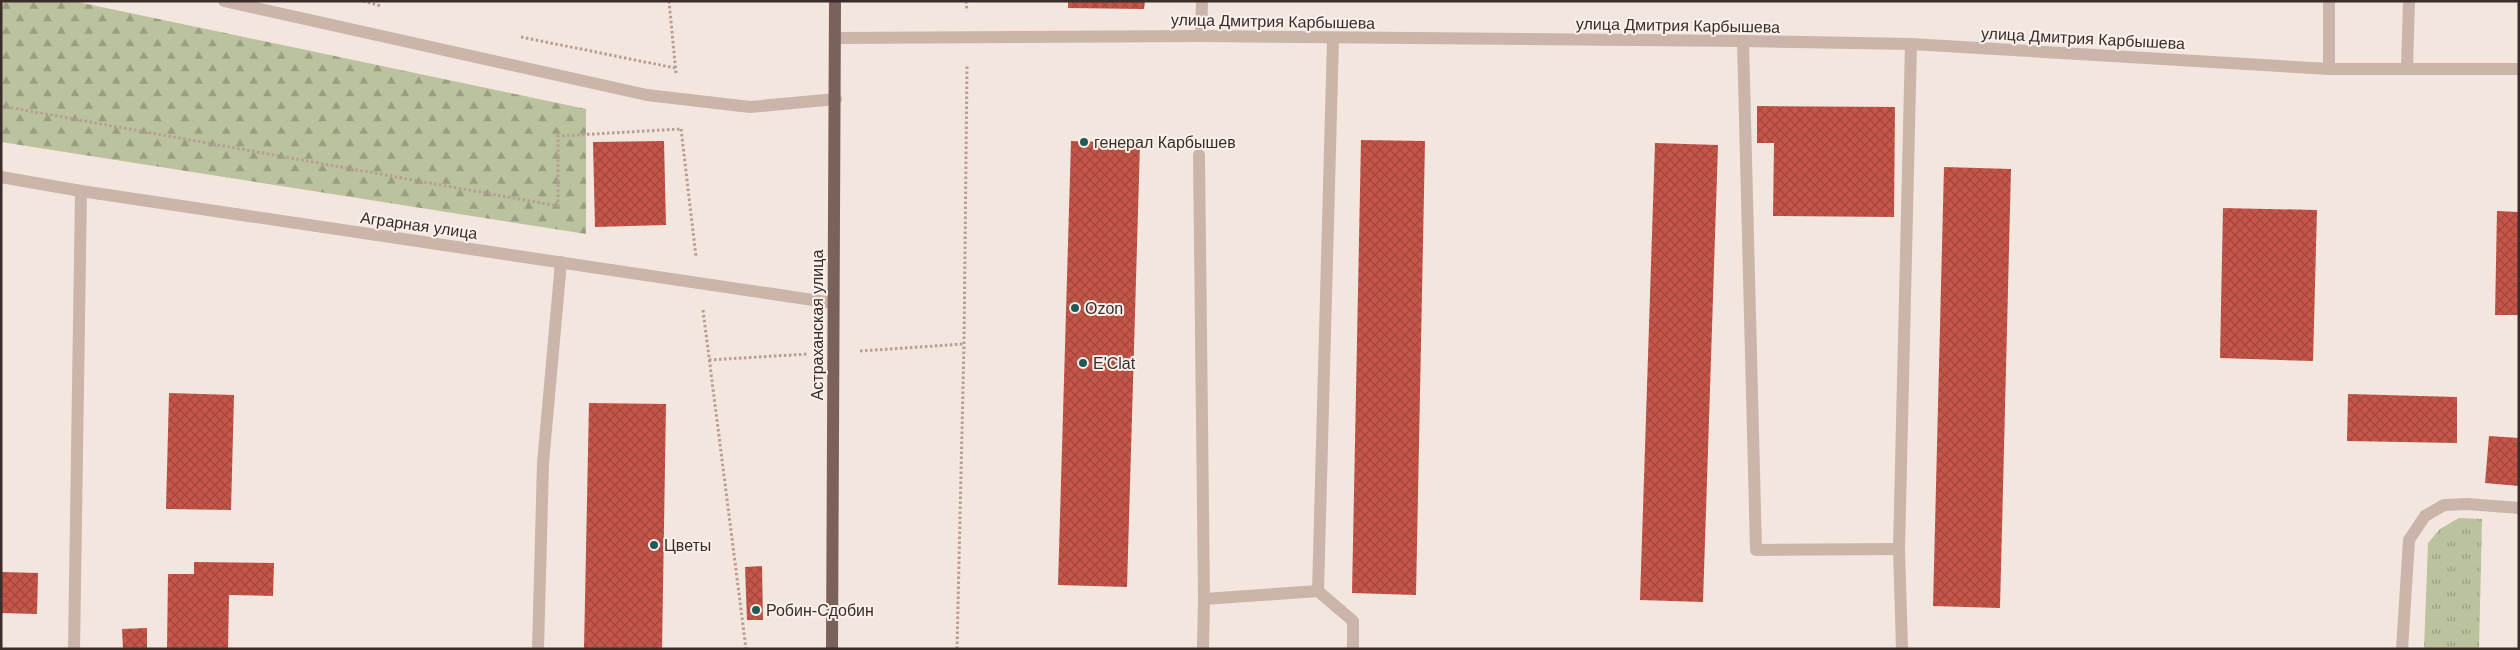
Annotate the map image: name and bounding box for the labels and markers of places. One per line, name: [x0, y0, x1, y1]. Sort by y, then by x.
place label: генерал Карбышев: [1094, 134, 1236, 151]
marker: генерал Карбышев: [1078, 136, 1090, 148]
place label: Ozon: [1085, 300, 1123, 317]
marker: Ozon: [1069, 302, 1081, 314]
place label: E'Clat: [1093, 355, 1136, 372]
marker: E'Clat: [1077, 357, 1089, 369]
place label: Цветы: [664, 537, 711, 554]
marker: Цветы: [648, 539, 660, 551]
place label: Робин-Сдобин: [766, 602, 874, 619]
marker: Робин-Сдобин: [750, 604, 762, 616]

